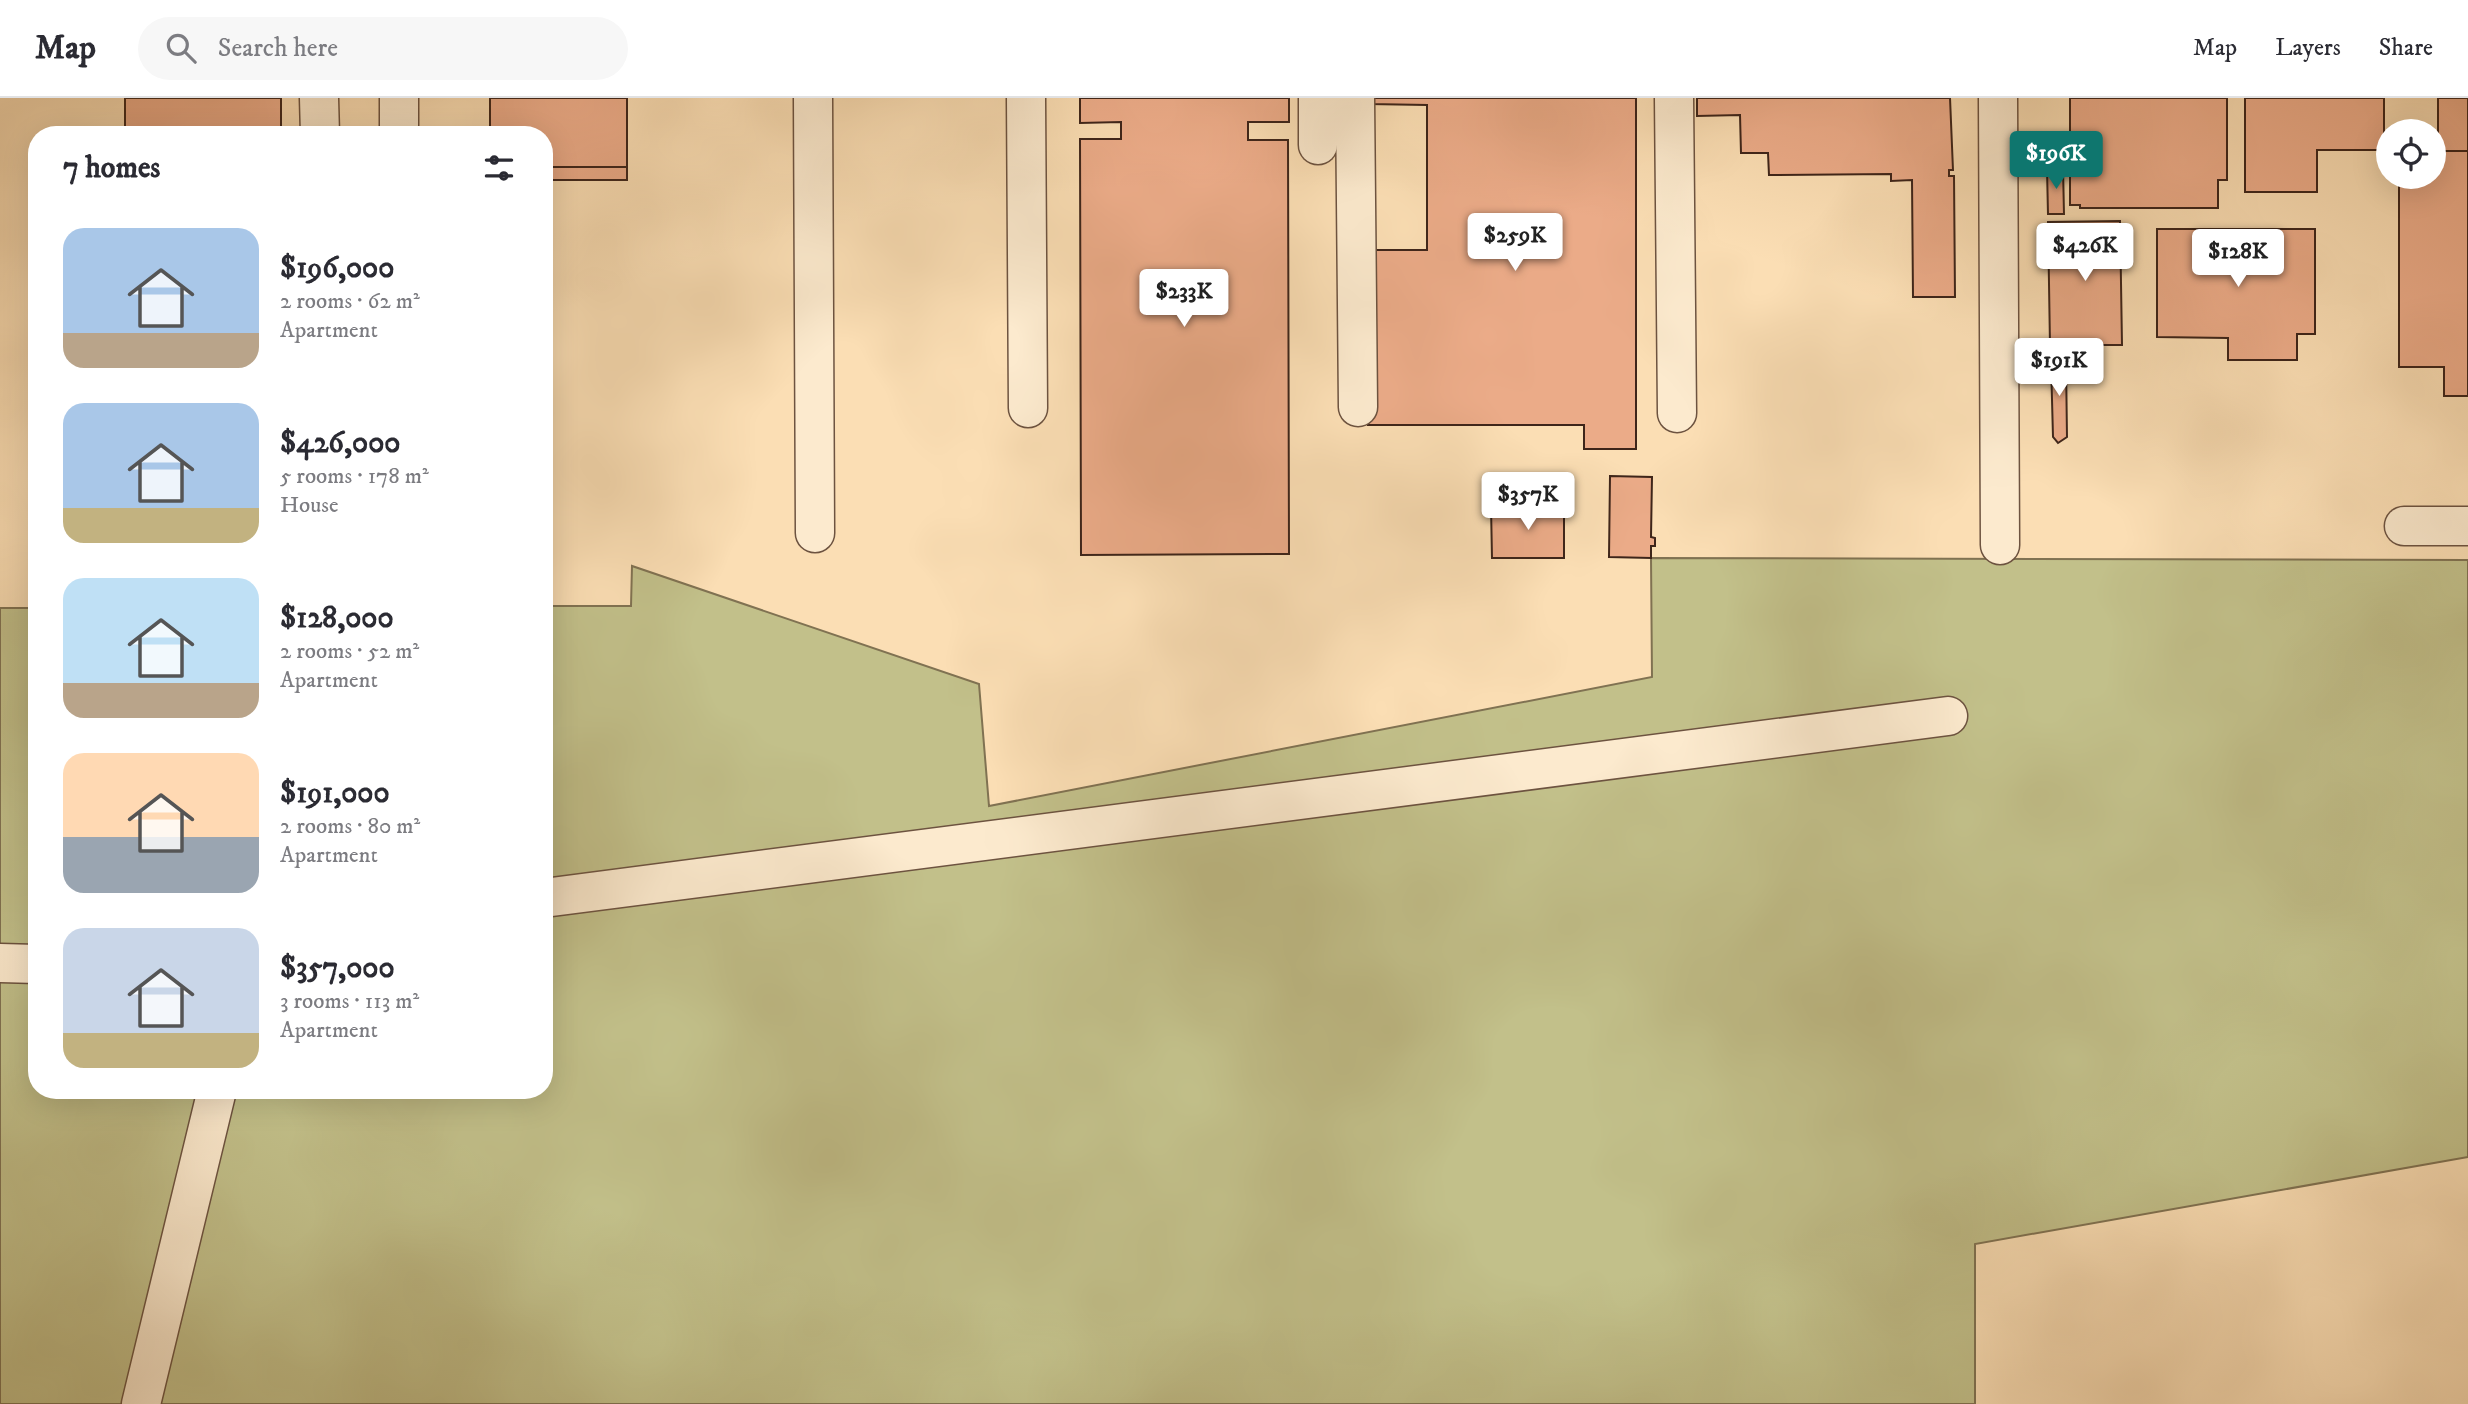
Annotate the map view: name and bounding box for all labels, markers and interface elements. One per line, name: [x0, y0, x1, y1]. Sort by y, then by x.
search box: [138, 17, 628, 80]
text: Map: [35, 28, 96, 69]
icon: search: [162, 29, 200, 67]
text: Search here: [218, 32, 338, 65]
text: Map: [2193, 33, 2237, 63]
text: Layers: [2275, 33, 2341, 63]
text: Share: [2379, 33, 2433, 63]
map controls: [2376, 119, 2446, 189]
button: locate: [2376, 119, 2446, 189]
pin: $196K: [2007, 132, 2105, 191]
text: $196K: [2026, 139, 2086, 168]
icon: filters: [480, 149, 518, 187]
text: 7 homes: [63, 150, 160, 187]
pin: $259K: [1466, 214, 1564, 273]
text: $259K: [1484, 221, 1546, 250]
pin: $426K: [2036, 223, 2134, 283]
pin: $128K: [2189, 230, 2287, 289]
text: $426K: [2052, 231, 2118, 260]
text: $128K: [2208, 237, 2268, 266]
text: $196,000: [280, 250, 394, 287]
icon: home: [119, 256, 203, 340]
pin: $233K: [1135, 270, 1233, 329]
text: $233K: [1155, 277, 1213, 306]
text: 2 rooms · 62 m²: [280, 287, 420, 316]
text: Apartment: [280, 316, 378, 345]
pin: $191K: [2010, 338, 2108, 398]
text: $191K: [2031, 346, 2087, 375]
text: $426,000: [280, 425, 401, 462]
icon: home: [119, 431, 203, 515]
text: 5 rooms · 178 m²: [280, 462, 429, 491]
pin: $357K: [1479, 472, 1577, 532]
text: $357K: [1498, 480, 1558, 509]
text: House: [280, 491, 338, 520]
text: $128,000: [280, 600, 394, 637]
icon: home: [119, 606, 203, 690]
text: 2 rooms · 52 m²: [280, 637, 419, 666]
text: Apartment: [280, 666, 378, 695]
text: $191,000: [280, 775, 390, 812]
icon: home: [119, 781, 203, 865]
text: 2 rooms · 80 m²: [280, 812, 420, 841]
text: Apartment: [280, 841, 378, 870]
text: $357,000: [280, 950, 395, 987]
icon: home: [119, 956, 203, 1040]
text: 3 rooms · 113 m²: [280, 987, 419, 1016]
text: Apartment: [280, 1016, 378, 1045]

